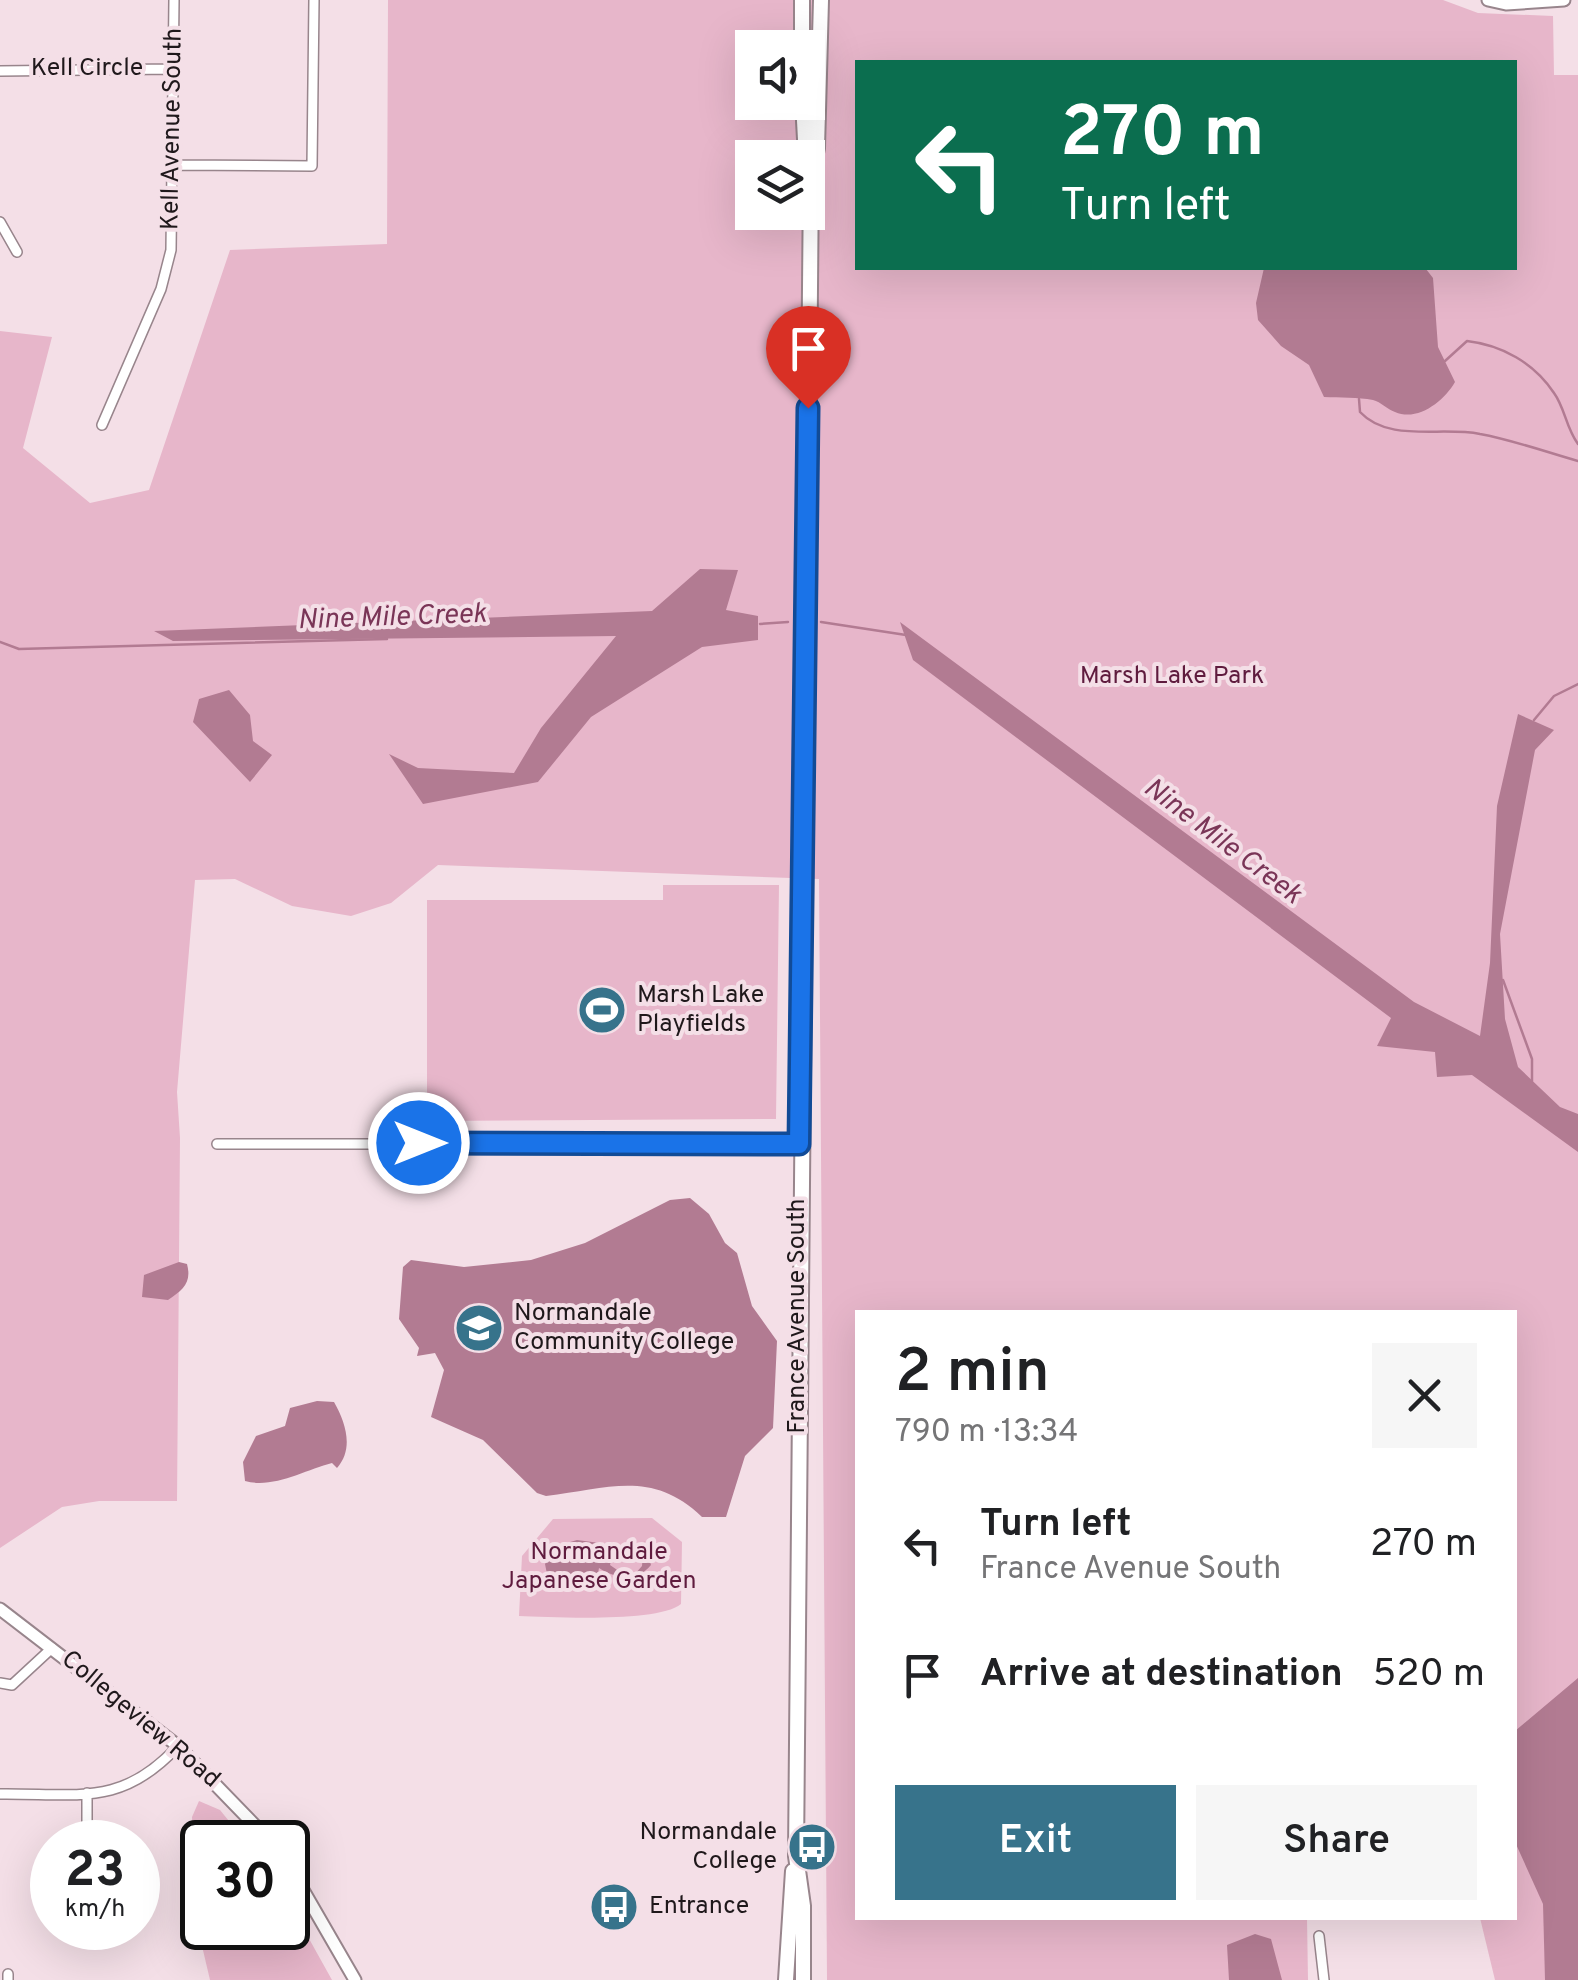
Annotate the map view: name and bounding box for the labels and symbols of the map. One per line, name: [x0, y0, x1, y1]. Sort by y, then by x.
street label: Kell Avenue South: [155, 28, 191, 230]
street label: Kell Circle: [31, 53, 143, 85]
pin: [766, 306, 851, 409]
water label: Nine Mile Creek: [297, 597, 488, 639]
park label: Marsh Lake Park: [1080, 661, 1264, 693]
water label: Nine Mile Creek: [1136, 771, 1309, 914]
place label: Marsh Lake Playfields: [637, 980, 764, 1041]
sports icon: Marsh Lake Playfields: [576, 984, 628, 1036]
position arrow: [367, 1091, 471, 1195]
street label: France Avenue South: [782, 1198, 814, 1434]
place label: Normandale Community College: [514, 1298, 734, 1359]
school or university icon: Normandale Community College: [453, 1302, 505, 1354]
park label: Normandale Japanese Garden: [501, 1537, 697, 1598]
street label: Collegeview Road: [54, 1644, 226, 1796]
place label: Normandale College: [639, 1817, 777, 1878]
speed limit sign: 30: [180, 1820, 310, 1950]
bus stop icon: Normandale College: [786, 1821, 838, 1873]
bus stop icon: Entrance: [588, 1881, 640, 1933]
place label: Entrance: [649, 1891, 749, 1923]

